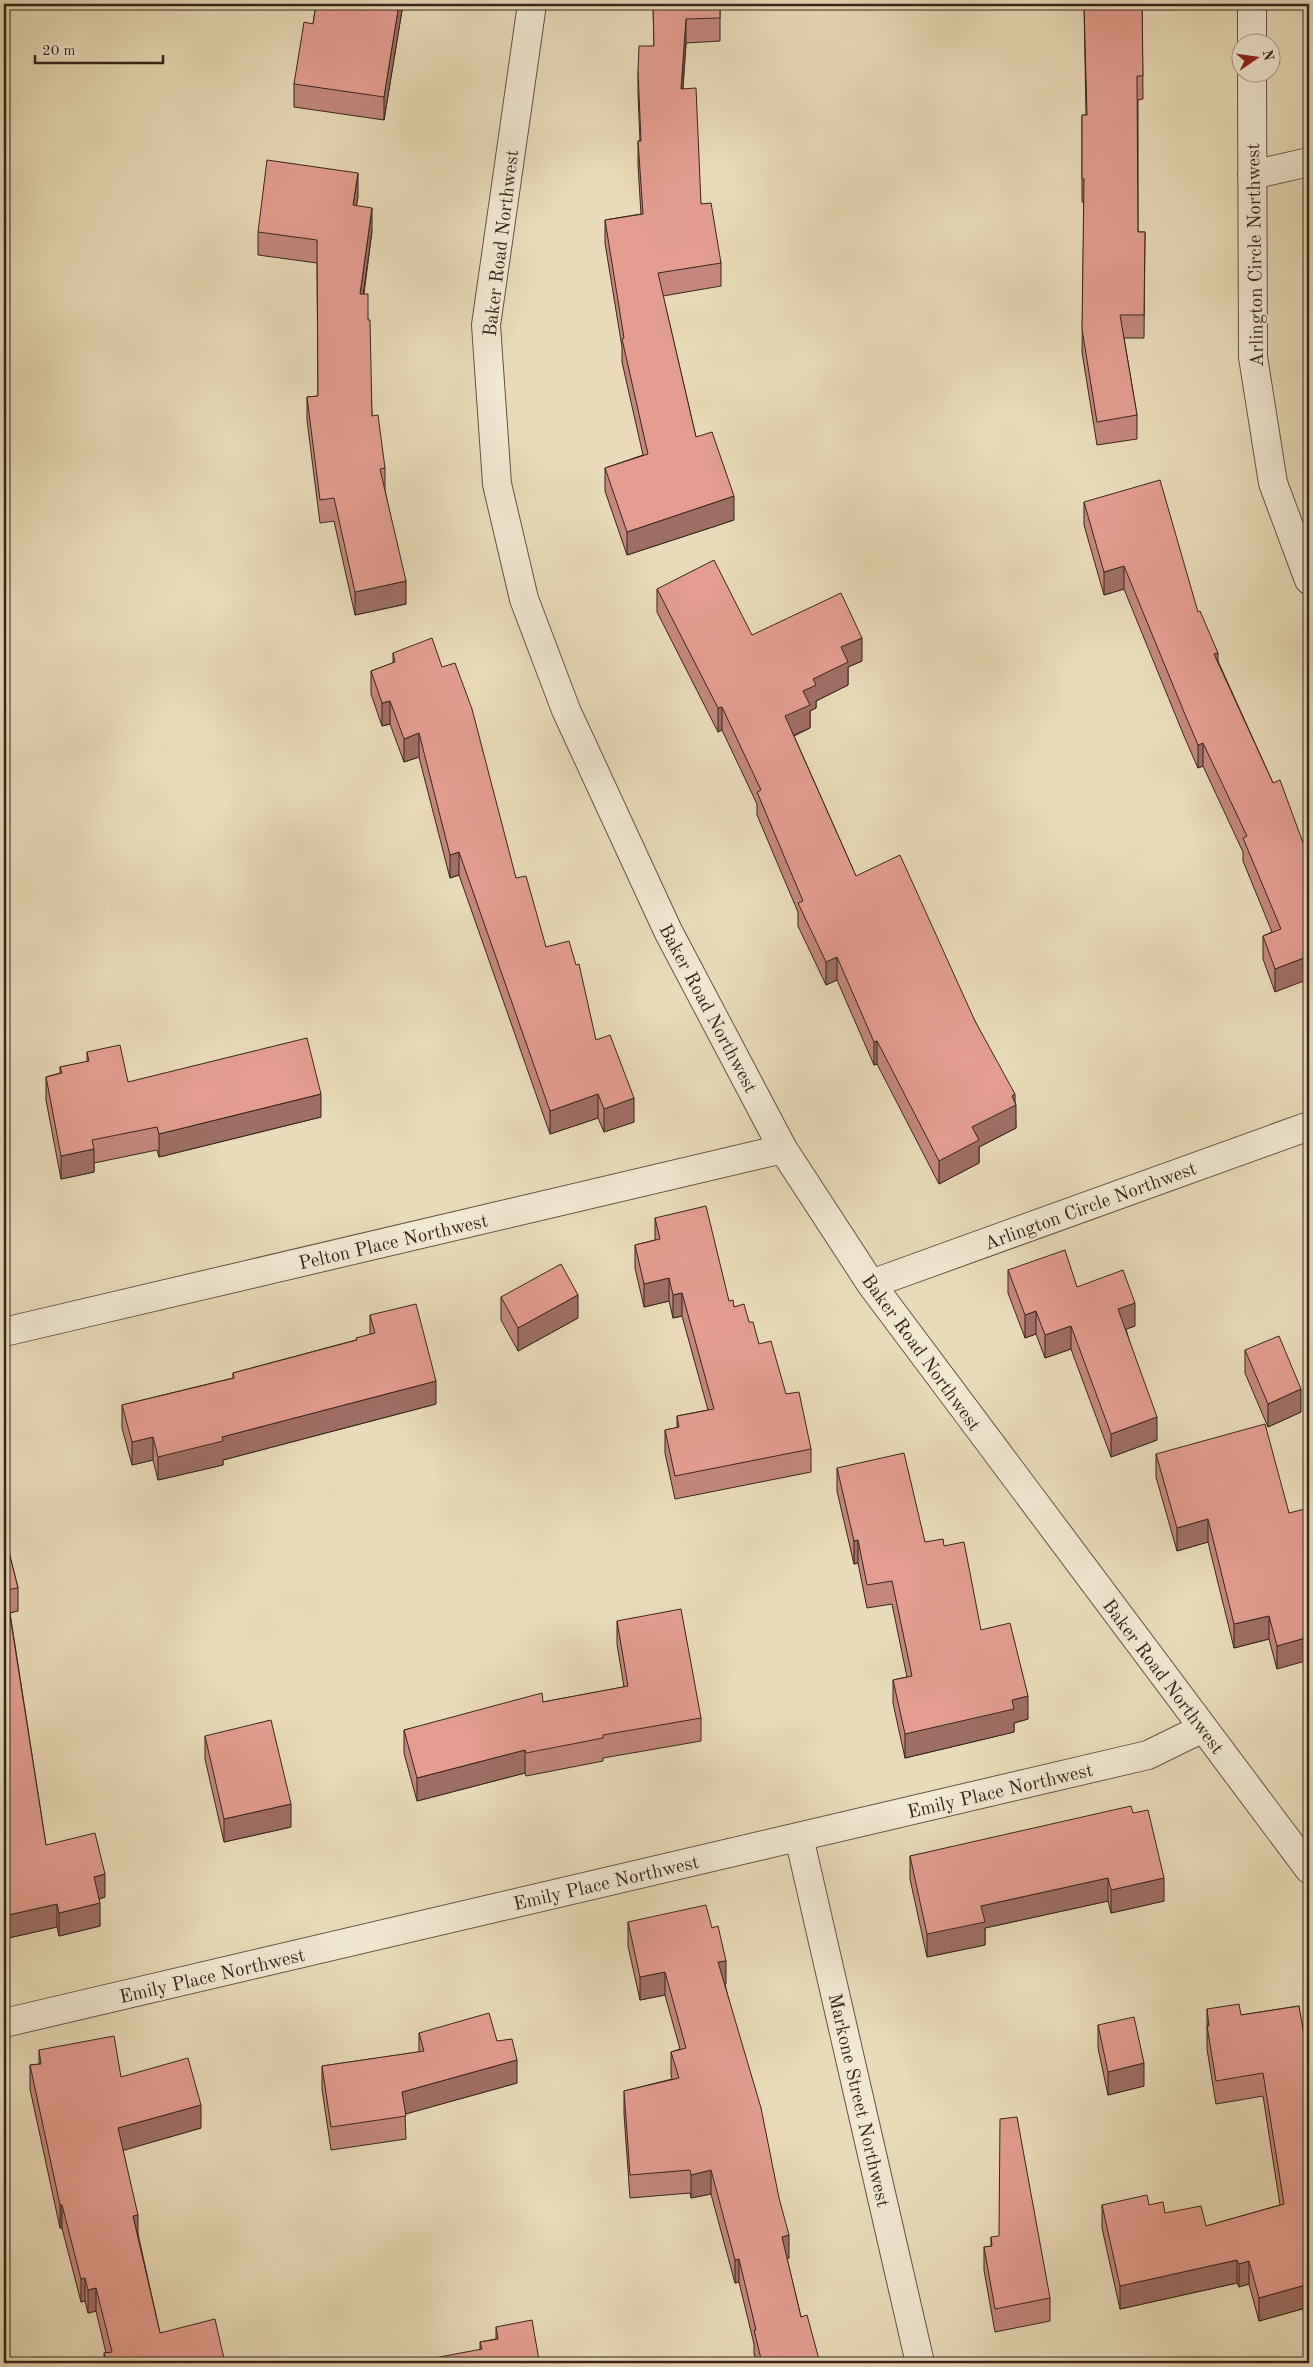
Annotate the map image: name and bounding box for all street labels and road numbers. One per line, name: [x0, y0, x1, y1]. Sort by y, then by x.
street label: Arlington Circle Northwest: [1245, 143, 1268, 367]
street label: Baker Road Northwest: [482, 149, 523, 338]
street label: Baker Road Northwest: [654, 922, 759, 1097]
street label: Arlington Circle Northwest: [982, 1160, 1199, 1255]
street label: Pelton Place Northwest: [297, 1212, 490, 1274]
street label: Baker Road Northwest: [857, 1272, 983, 1435]
street label: Baker Road Northwest: [1098, 1597, 1226, 1758]
street label: Emily Place Northwest: [906, 1762, 1095, 1823]
street label: Emily Place Northwest: [512, 1854, 701, 1915]
street label: Emily Place Northwest: [118, 1947, 307, 2008]
street label: Markone Street Northwest: [824, 1992, 891, 2209]

